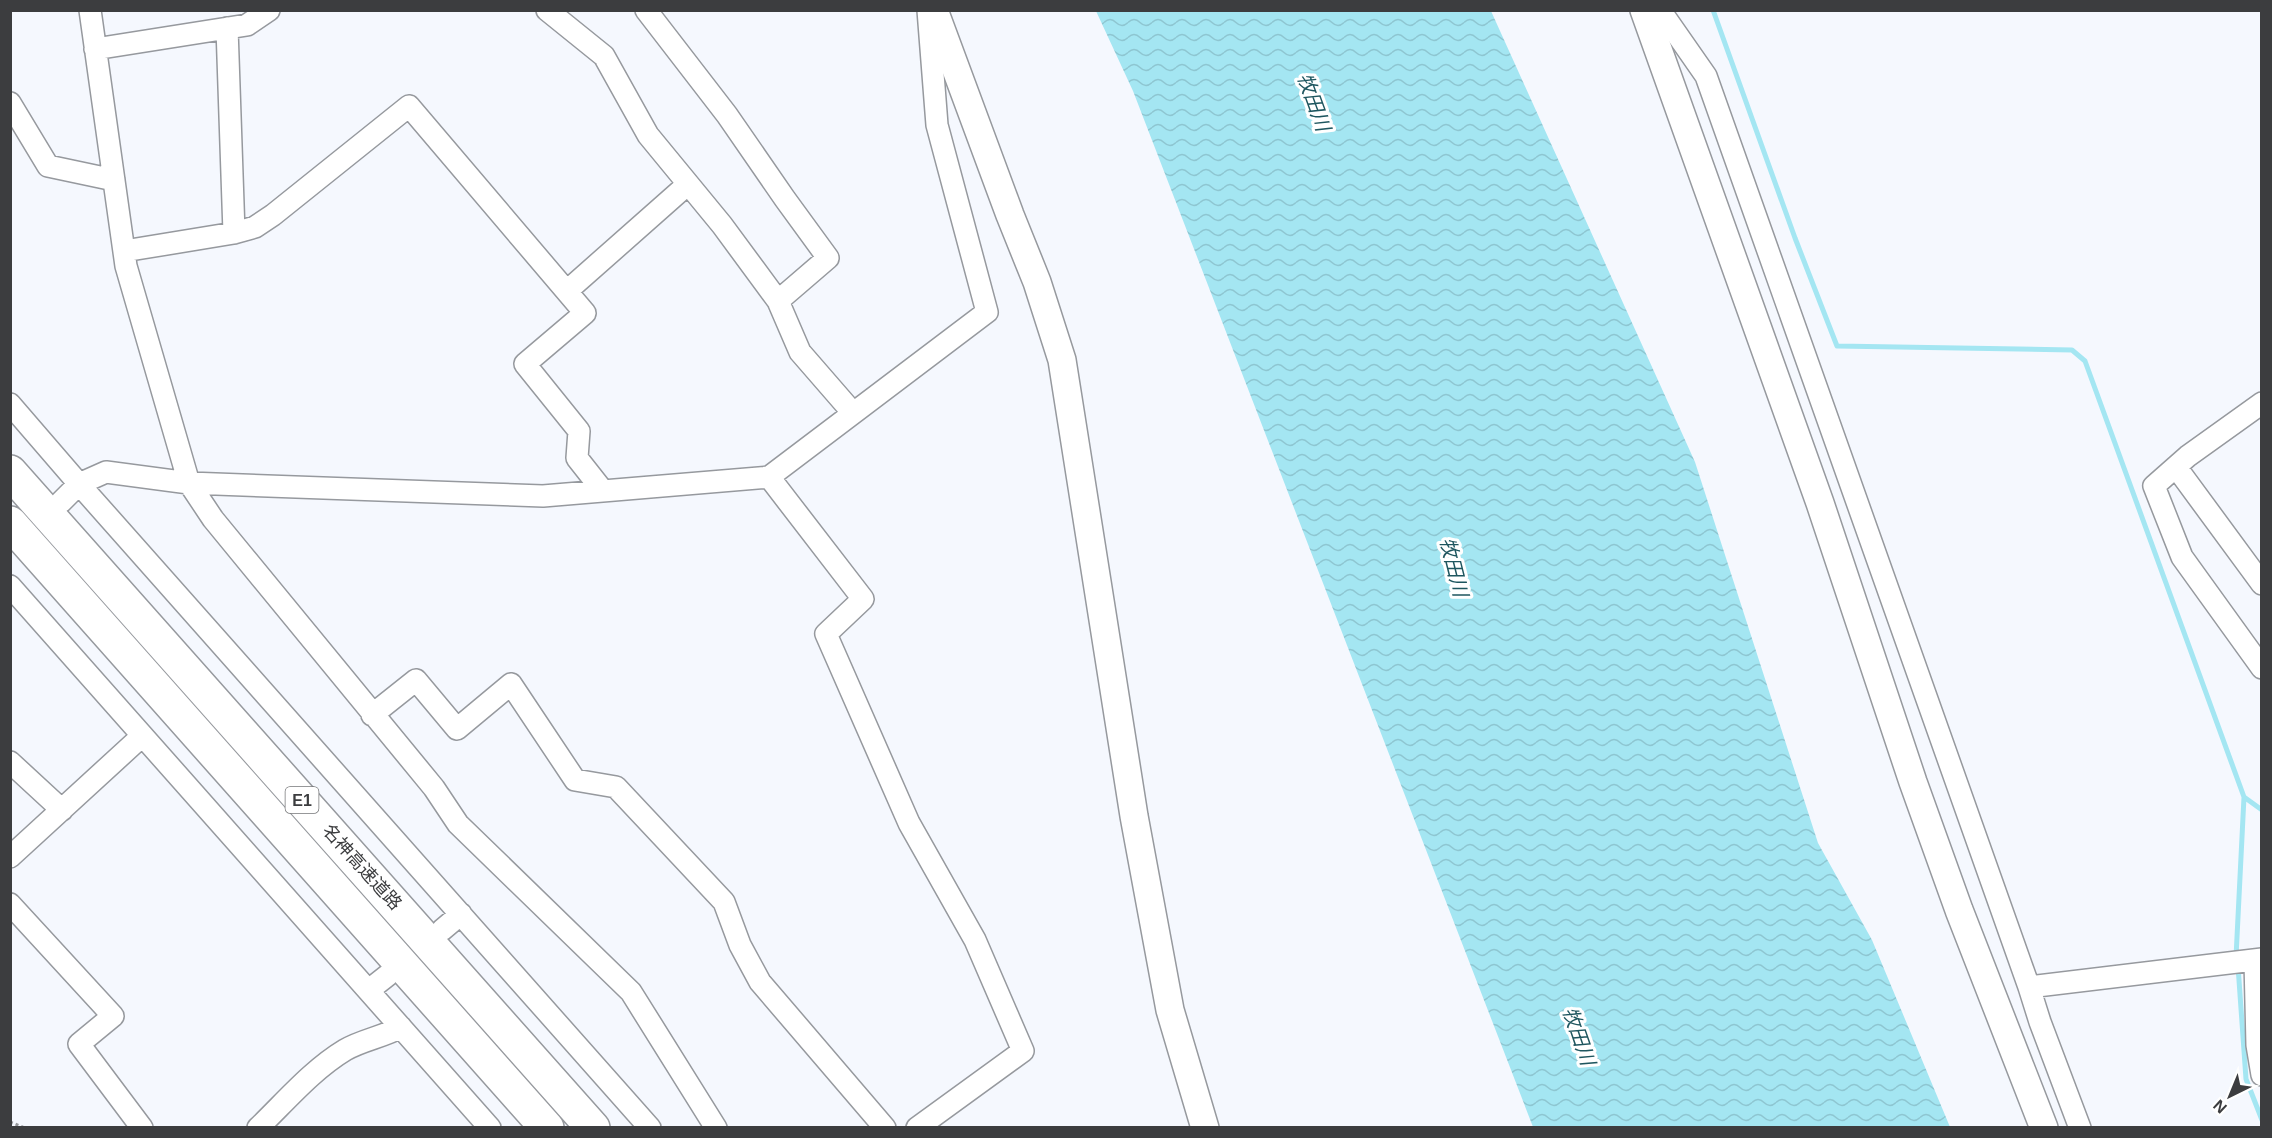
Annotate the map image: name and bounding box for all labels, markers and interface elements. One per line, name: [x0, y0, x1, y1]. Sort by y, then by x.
water label: 牧田川: [1293, 70, 1335, 136]
water label: 牧田川: [1436, 535, 1472, 601]
road number: E1: [286, 787, 318, 813]
street label: 名神高速道路: [318, 820, 406, 914]
water label: 牧田川: [1559, 1004, 1600, 1070]
north arrow: [2200, 1066, 2260, 1126]
text: N: [2210, 1096, 2230, 1117]

